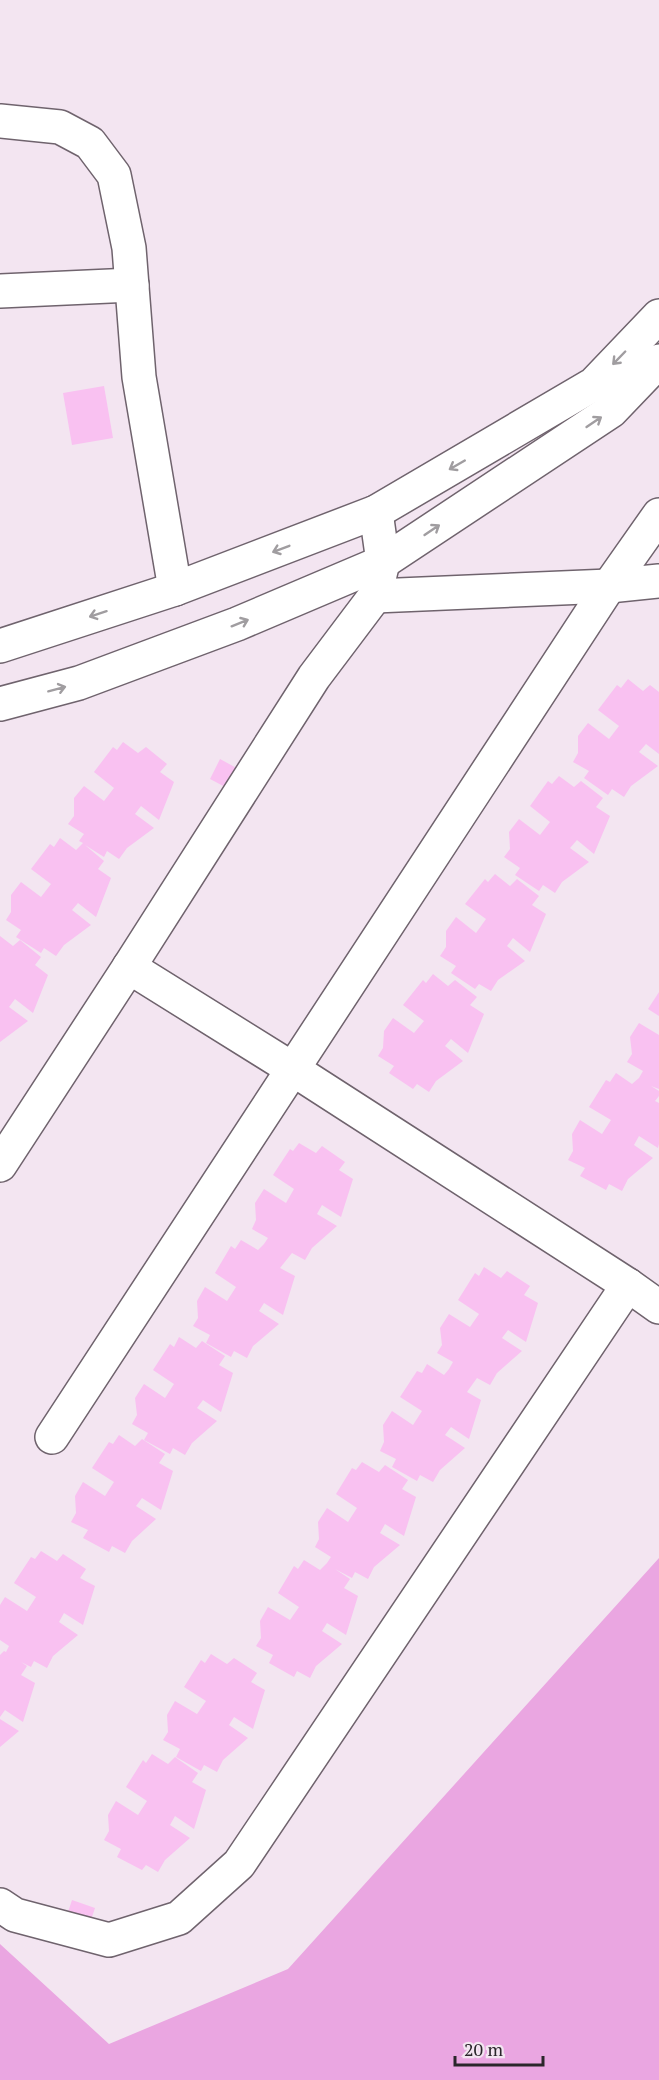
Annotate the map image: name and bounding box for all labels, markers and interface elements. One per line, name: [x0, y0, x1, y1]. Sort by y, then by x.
one-way arrow: [611, 351, 626, 366]
one-way arrow: [585, 416, 602, 428]
one-way arrow: [449, 459, 466, 471]
one-way arrow: [423, 524, 439, 536]
one-way arrow: [273, 544, 291, 555]
one-way arrow: [89, 609, 108, 620]
one-way arrow: [230, 617, 249, 628]
one-way arrow: [47, 683, 66, 694]
scale bar: [455, 2029, 544, 2067]
text: 20 m: [464, 2037, 504, 2061]

